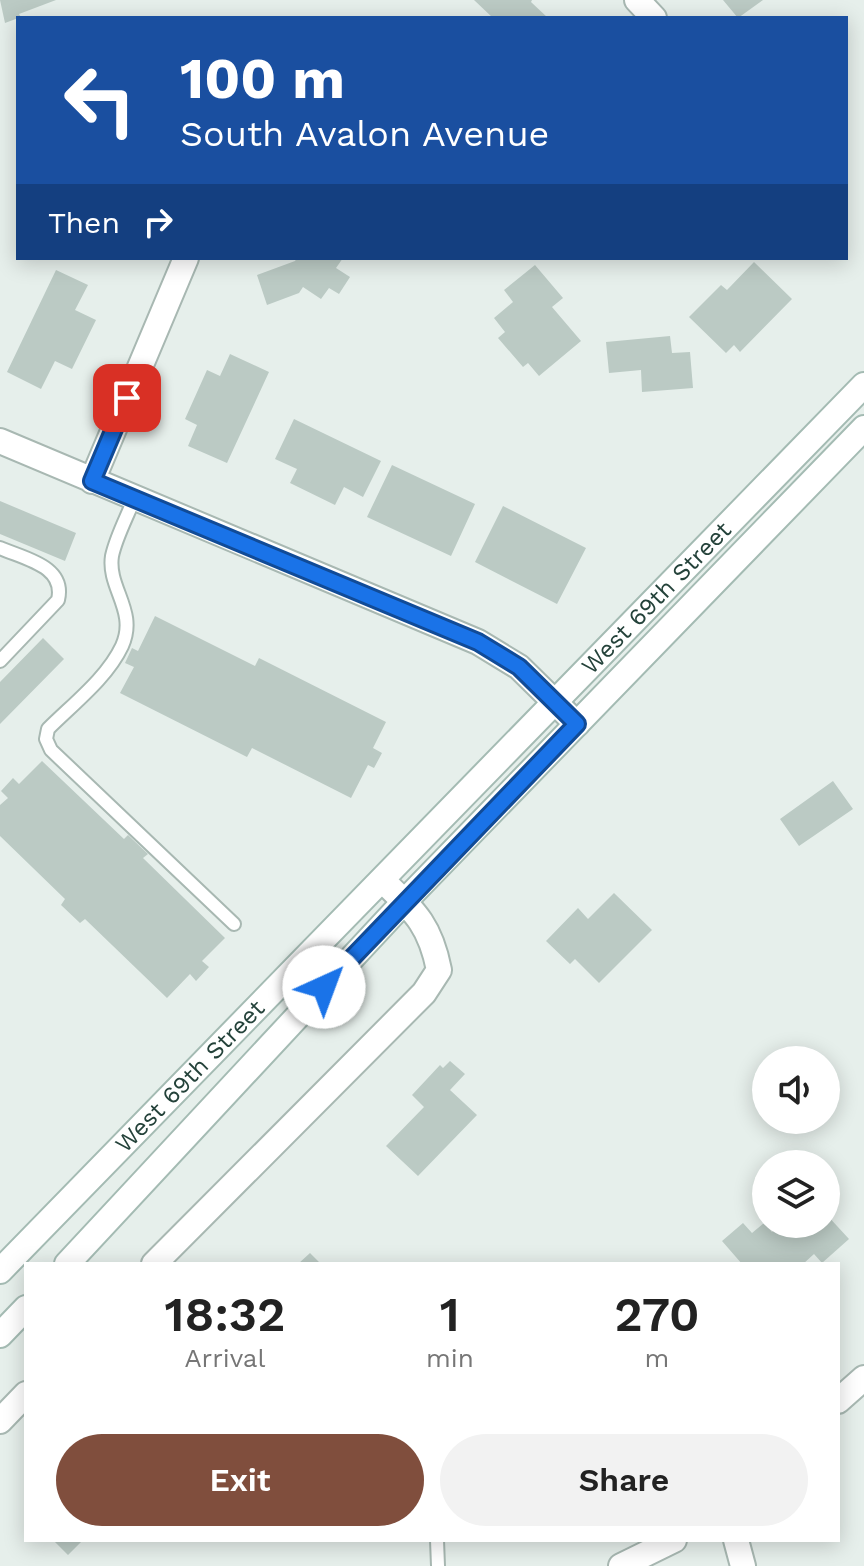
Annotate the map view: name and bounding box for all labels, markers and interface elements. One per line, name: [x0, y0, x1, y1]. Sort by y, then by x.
text: 100 m: [180, 46, 345, 112]
icon: left: [48, 48, 152, 152]
text: South Avalon Avenue: [180, 113, 549, 155]
icon: right: [136, 200, 180, 244]
text: Then: [48, 205, 120, 240]
pin: [93, 364, 161, 432]
icon: arrive: [105, 376, 149, 420]
street label: West 69th Street: [576, 516, 737, 680]
position arrow: [282, 945, 366, 1029]
street label: West 69th Street: [109, 994, 270, 1158]
map controls: [752, 1046, 840, 1238]
button: sound: [752, 1046, 840, 1134]
button: layers: [752, 1150, 840, 1238]
text: 18:32: [165, 1286, 285, 1343]
text: 1: [440, 1286, 460, 1343]
text: 270: [614, 1286, 699, 1343]
text: Arrival: [184, 1343, 266, 1373]
text: min: [426, 1343, 474, 1373]
text: m: [644, 1343, 669, 1373]
button: Exit: [56, 1434, 424, 1526]
button: Share: [440, 1434, 808, 1526]

